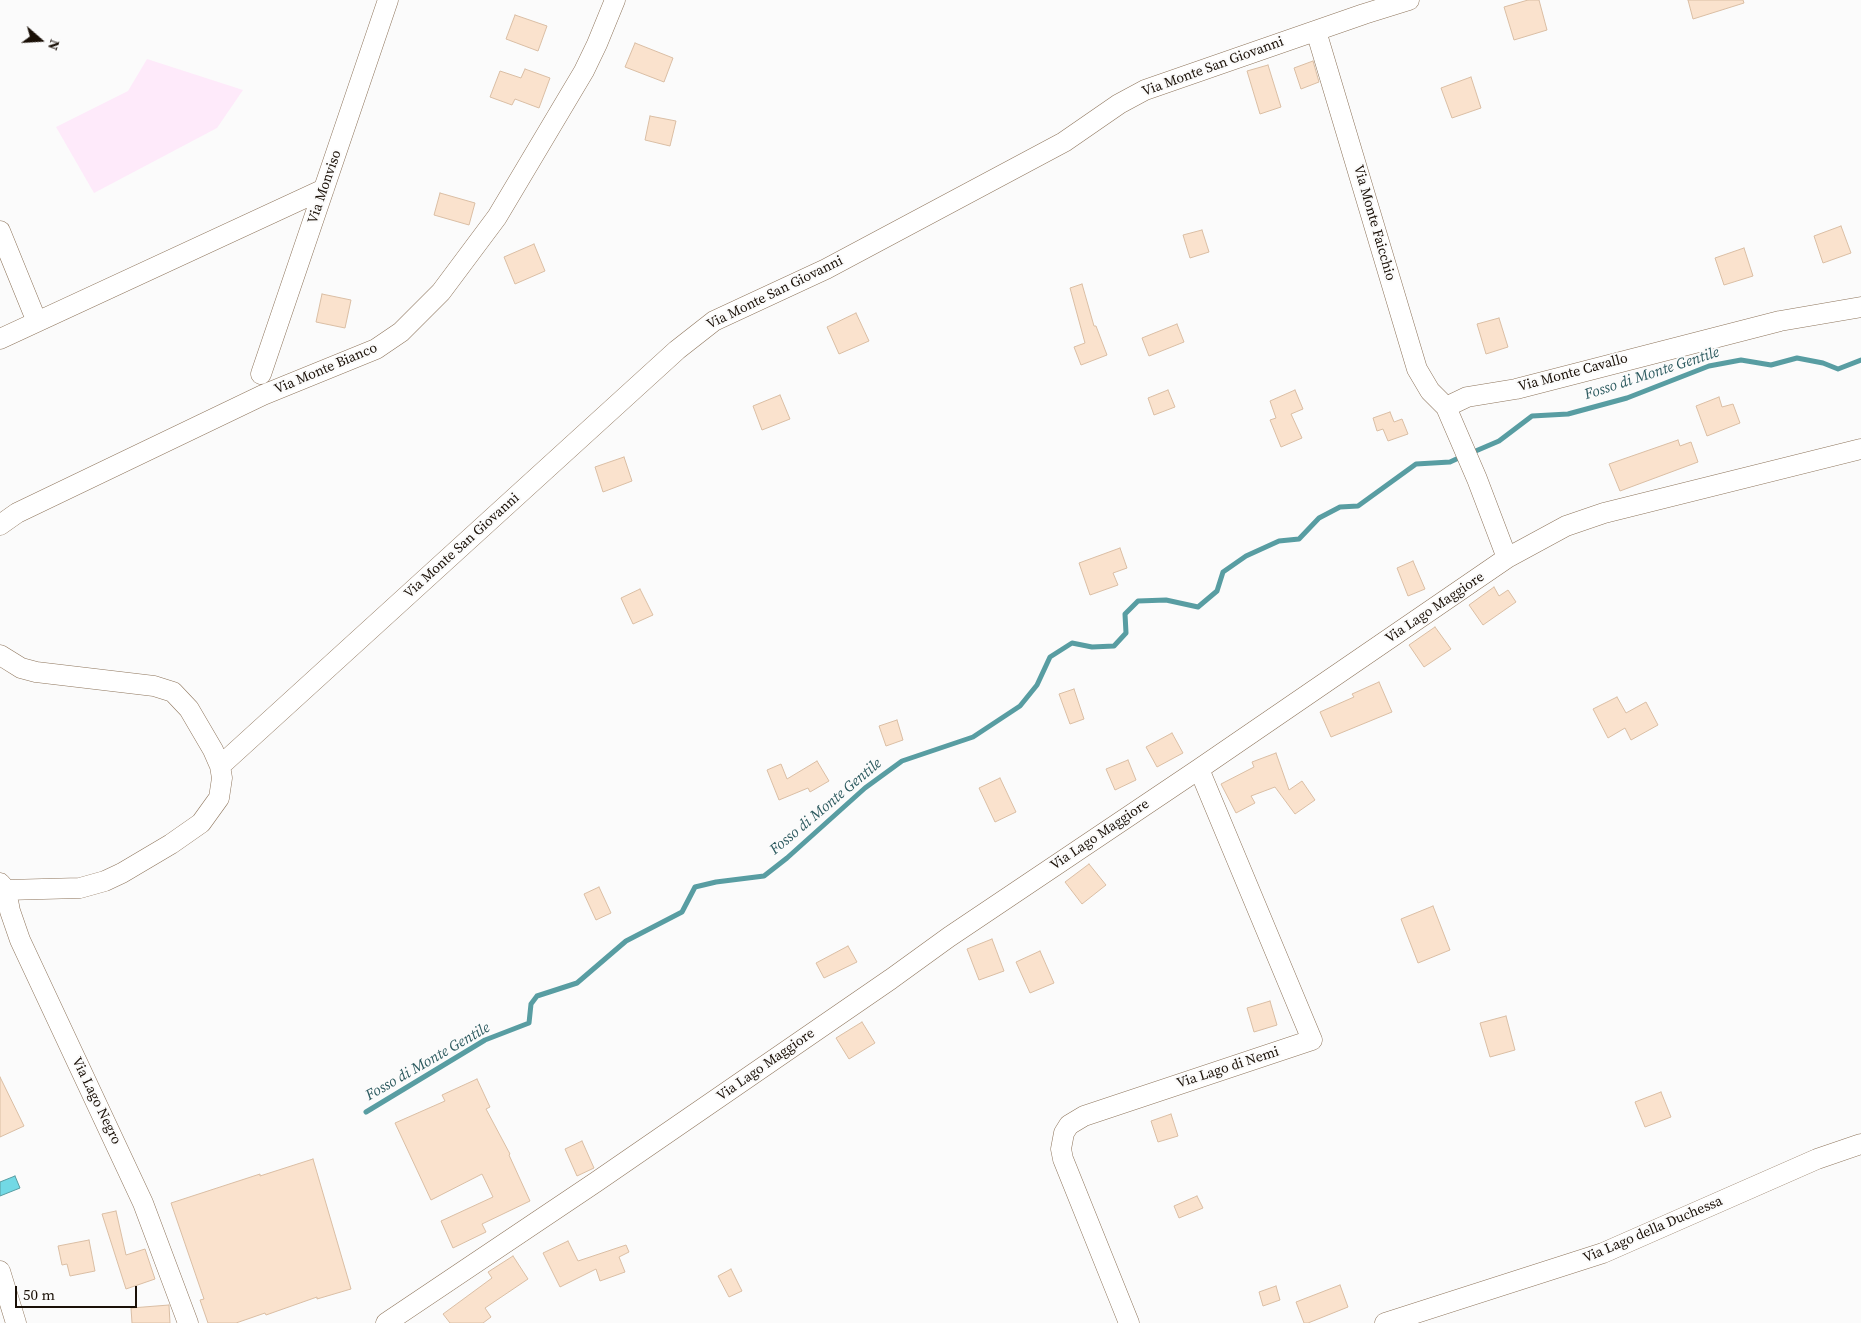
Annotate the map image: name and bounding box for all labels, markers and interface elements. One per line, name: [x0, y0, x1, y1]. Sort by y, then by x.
north arrow: [15, 15, 65, 65]
street label: Via Monte San Giovanni: [1140, 34, 1286, 100]
text: N: [43, 37, 65, 53]
street label: Via Monviso: [305, 148, 345, 226]
street label: Via Monte Faicchio: [1349, 163, 1399, 283]
street label: Via Monte San Giovanni: [704, 253, 846, 333]
street label: Via Monte Bianco: [272, 340, 380, 398]
water label: Fosso di Monte Gentile: [1582, 344, 1722, 404]
street label: Via Monte Cavallo: [1516, 350, 1630, 396]
street label: Via Monte San Giovanni: [401, 490, 523, 602]
street label: Via Lago Maggiore: [1382, 569, 1488, 647]
water label: Fosso di Monte Gentile: [766, 755, 886, 859]
street label: Via Lago Maggiore: [1047, 796, 1153, 874]
water label: Fosso di Monte Gentile: [363, 1019, 493, 1105]
street label: Via Lago Maggiore: [714, 1025, 818, 1105]
street label: Via Lago di Nemi: [1175, 1044, 1281, 1092]
street label: Via Lago Negro: [68, 1055, 124, 1147]
street label: Via Lago della Duchessa: [1581, 1193, 1725, 1267]
scale bar: [18, 1276, 140, 1308]
text: 50 m: [23, 1284, 55, 1305]

